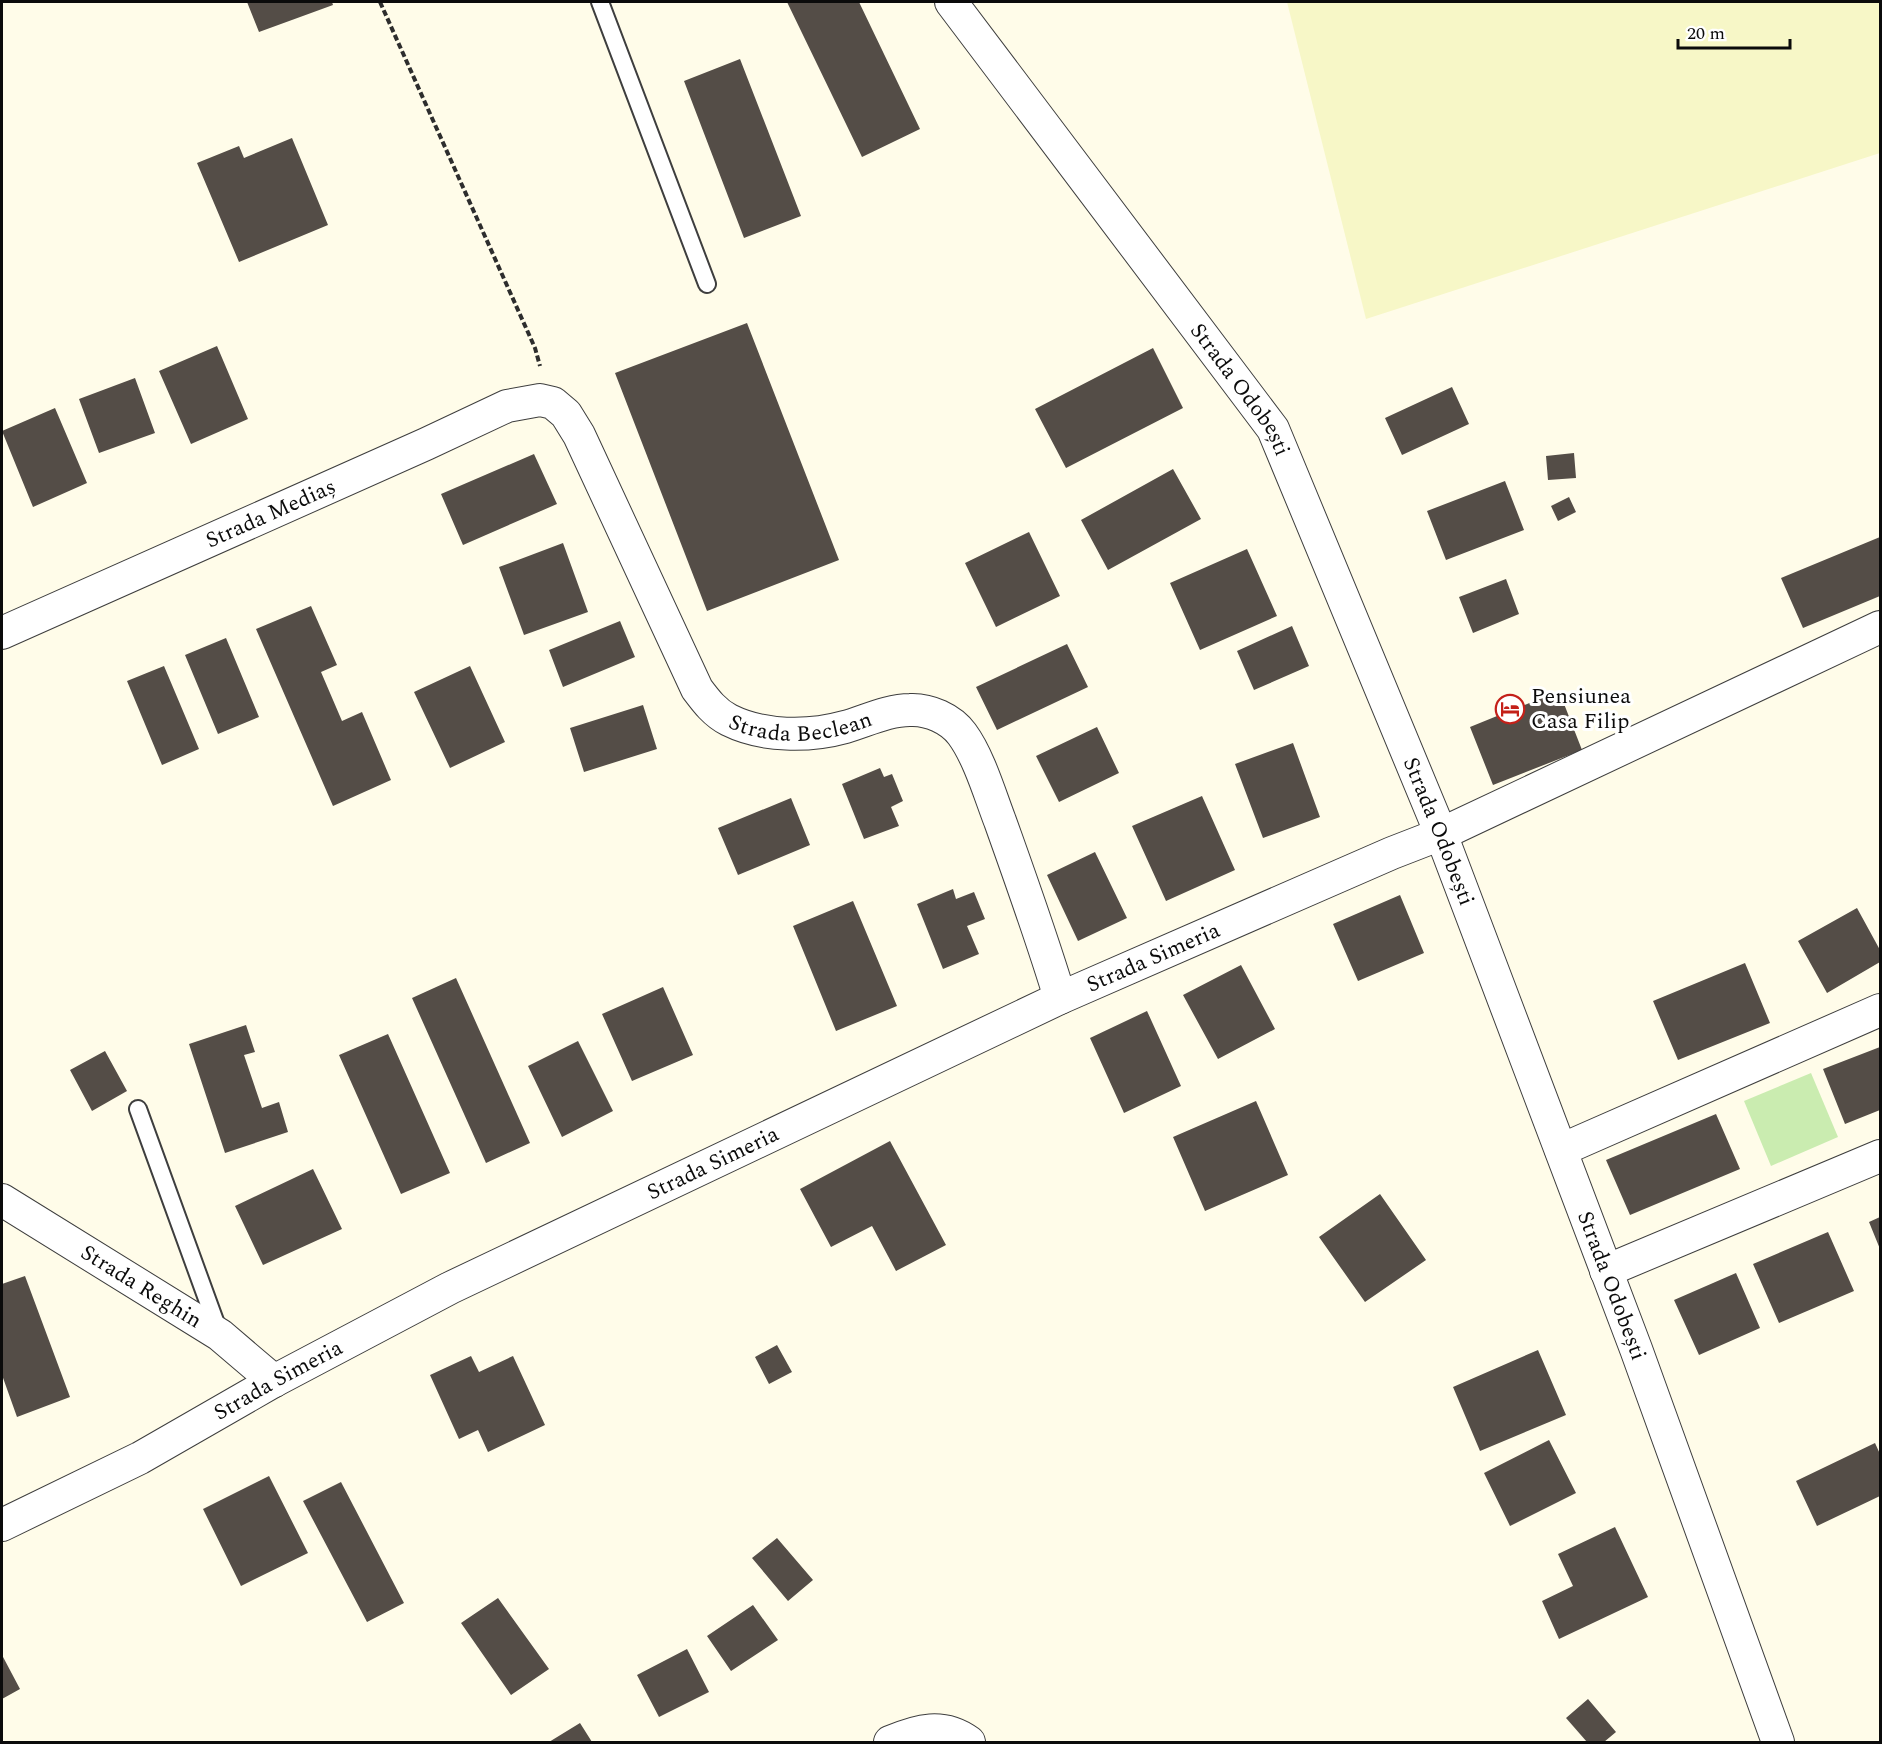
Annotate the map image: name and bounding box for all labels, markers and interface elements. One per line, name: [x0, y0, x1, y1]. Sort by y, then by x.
scale bar: [1678, 12, 1790, 50]
text: 20 m: [1687, 20, 1725, 47]
street label: Strada Odobești: [1182, 316, 1299, 461]
street label: Strada Mediaș: [200, 470, 341, 557]
place label: Pensiunea Casa Filip: [1531, 680, 1631, 738]
hotel icon: Pensiunea Casa Filip: [1494, 693, 1526, 725]
street label: Strada Beclean: [724, 703, 877, 750]
street label: Strada Odobești: [1394, 752, 1483, 910]
street label: Strada Simeria: [1081, 914, 1225, 1001]
street label: Strada Simeria: [641, 1117, 785, 1209]
street label: Strada Odobești: [1569, 1206, 1655, 1365]
street label: Strada Reghin: [74, 1236, 209, 1337]
street label: Strada Simeria: [207, 1331, 349, 1429]

